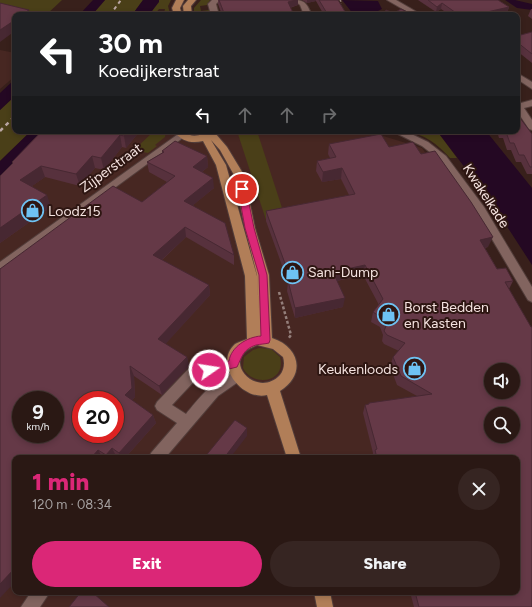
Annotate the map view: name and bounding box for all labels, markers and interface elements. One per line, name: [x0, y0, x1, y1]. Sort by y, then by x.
text: 30 m: [98, 26, 163, 60]
icon: left: [32, 28, 84, 80]
text: Koedijkerstraat: [98, 60, 220, 82]
icon: left: [192, 104, 214, 126]
icon: ahead: [234, 104, 256, 126]
icon: ahead: [276, 104, 298, 126]
icon: right: [318, 104, 340, 126]
street label: Zijperstraat: [77, 140, 145, 196]
street label: Kwakelkade: [459, 161, 513, 232]
pin: [225, 172, 259, 206]
icon: arrive: [231, 178, 253, 200]
shop icon: Loodz15: [20, 198, 46, 224]
place label: Loodz15: [48, 203, 100, 220]
shop icon: Sani-Dump: [280, 259, 306, 285]
place label: Sani-Dump: [308, 264, 378, 281]
place label: Borst Bedden en Kasten: [404, 299, 489, 332]
shop icon: Borst Bedden en Kasten: [376, 302, 402, 328]
position arrow: [188, 349, 230, 391]
shop icon: Keukenloods: [401, 356, 427, 382]
place label: Keukenloods: [318, 361, 398, 378]
map controls: [484, 363, 520, 443]
button: sound: [484, 363, 520, 399]
speed limit sign: 20: [72, 391, 124, 443]
text: 9: [32, 400, 44, 424]
button: search: [484, 407, 520, 443]
text: km/h: [27, 420, 49, 433]
text: 1 min: [32, 467, 89, 496]
button: close: [458, 468, 500, 510]
text: 120 m · 08:34: [32, 497, 112, 512]
button: Exit: [32, 541, 262, 587]
button: Share: [270, 541, 500, 587]

